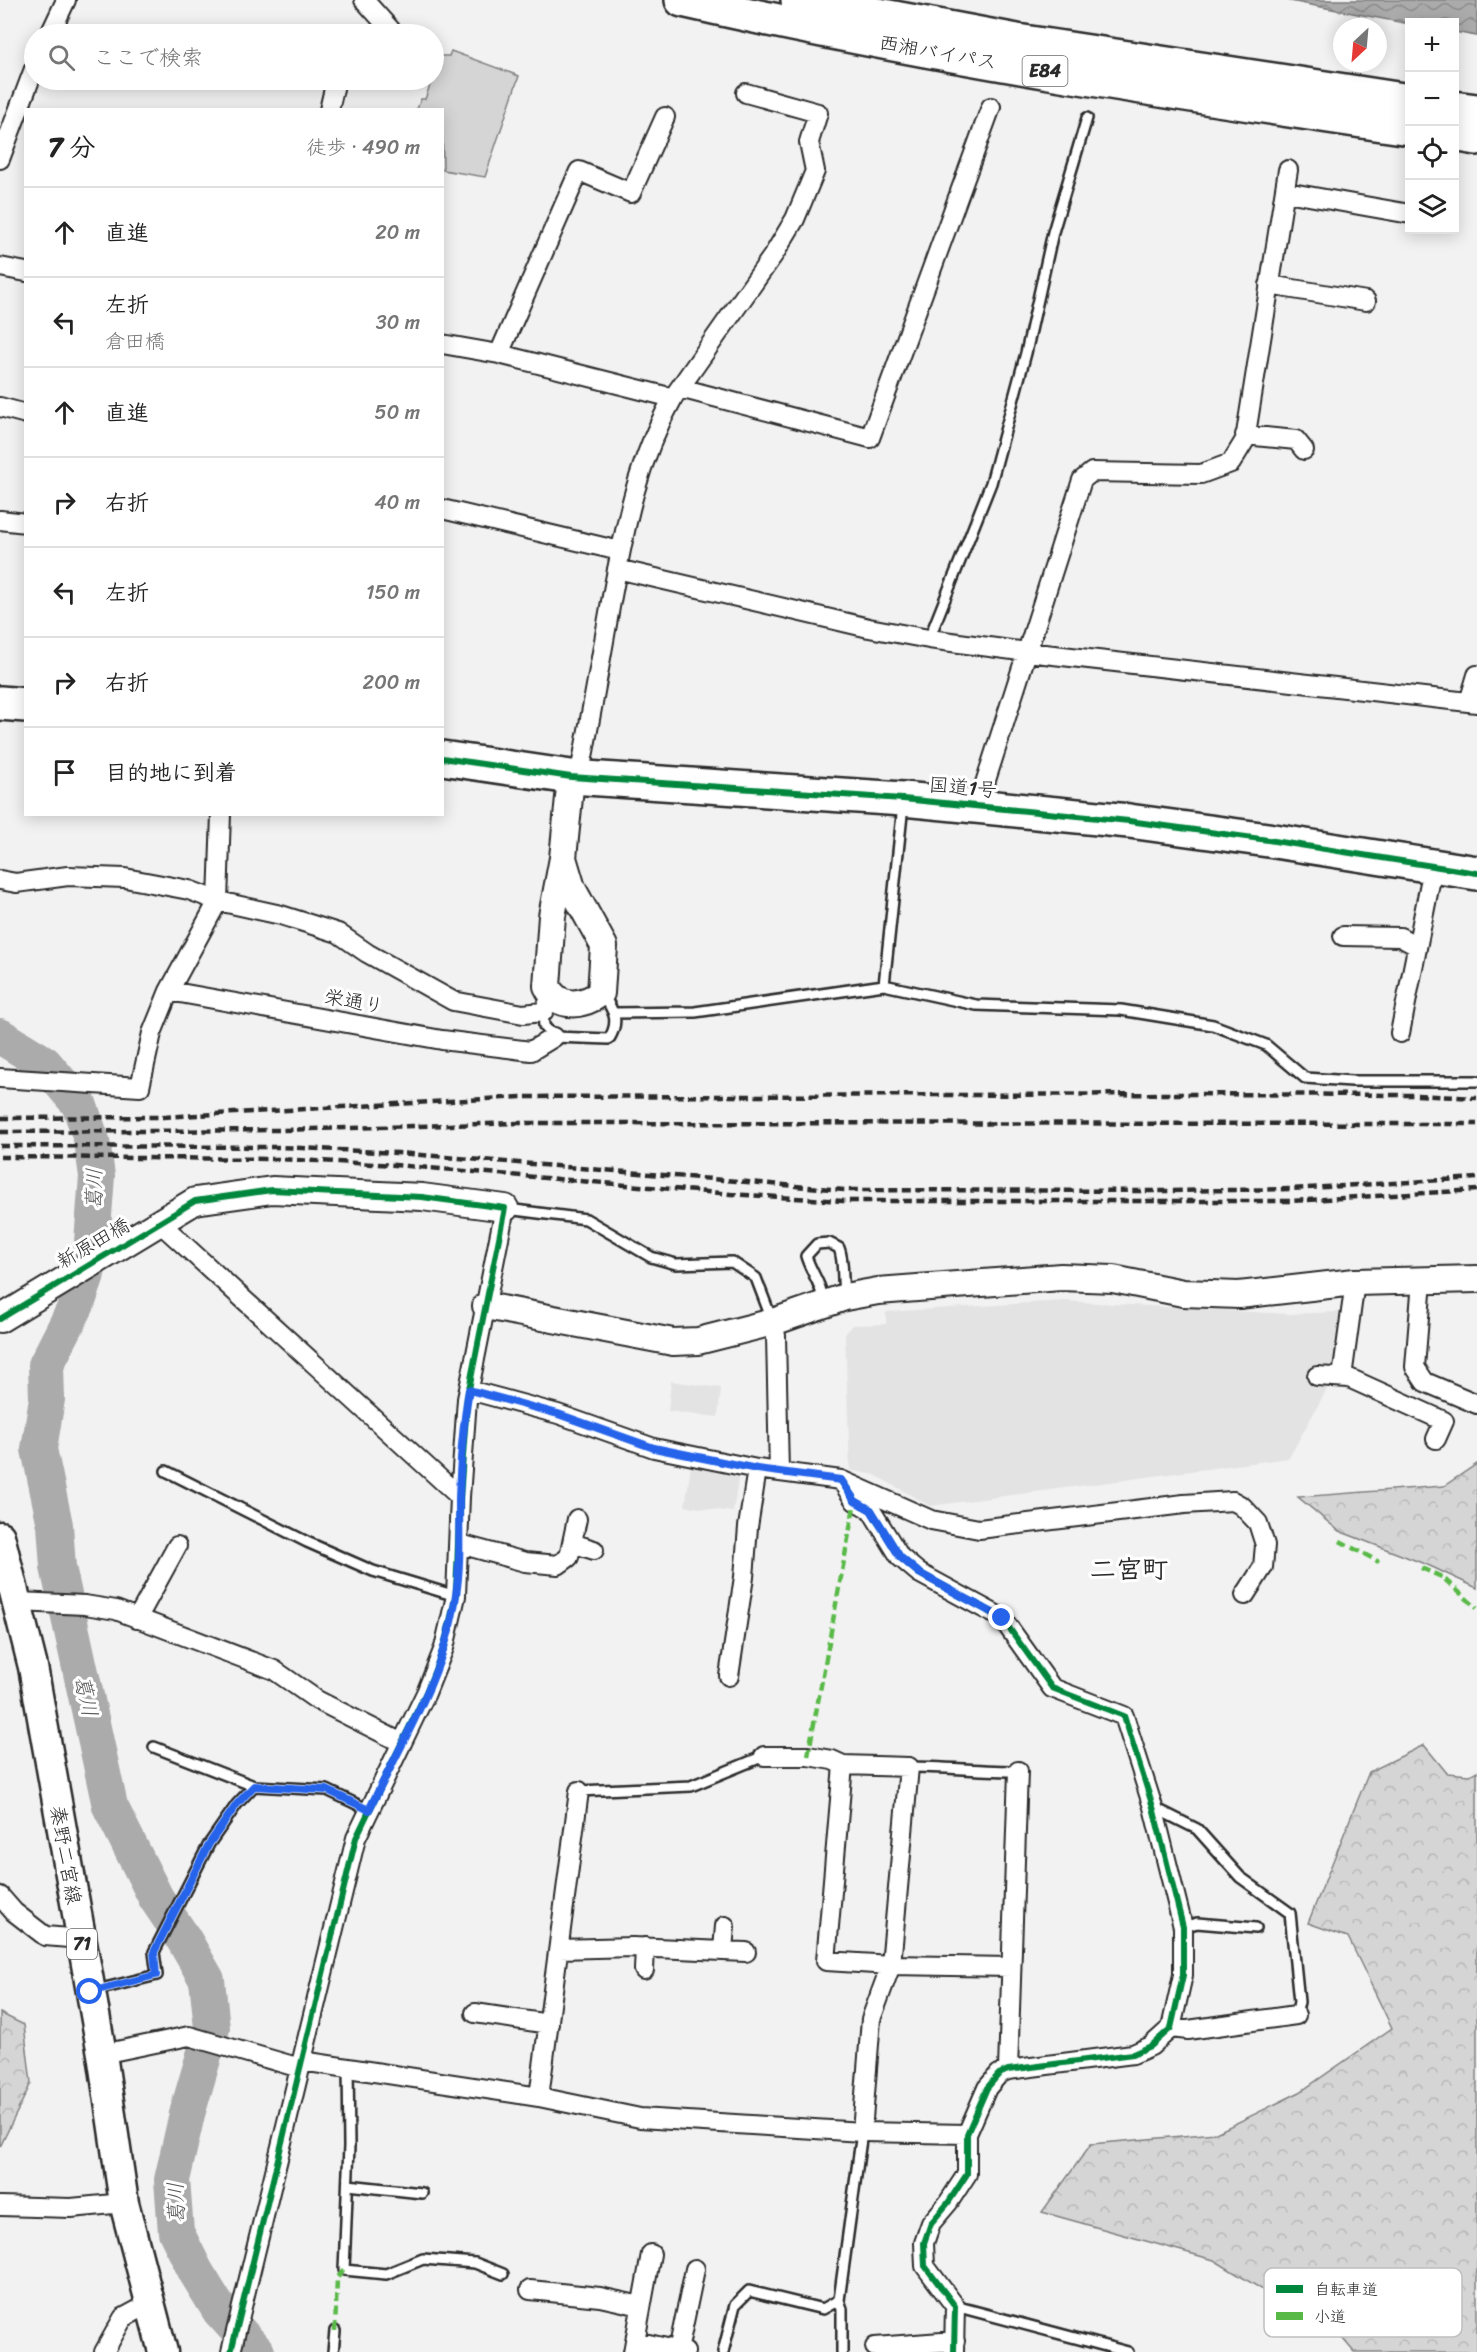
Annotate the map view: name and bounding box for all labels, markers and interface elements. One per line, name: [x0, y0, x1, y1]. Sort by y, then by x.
north arrow: [1333, 18, 1387, 72]
map controls: [1405, 18, 1459, 234]
button: +: [1405, 18, 1459, 72]
search box: [24, 24, 444, 90]
street label: 西湘バイパス: [876, 25, 1000, 80]
text: ここで検索: [93, 38, 203, 77]
icon: search: [45, 41, 78, 74]
road number: E84: [1022, 56, 1068, 86]
button: −: [1405, 72, 1459, 126]
text: 7 分: [48, 124, 96, 170]
button: locate: [1405, 126, 1459, 180]
text: 徒歩 · 490 m: [306, 130, 420, 165]
button: layers: [1405, 180, 1459, 234]
text: 直進: [105, 213, 149, 252]
text: 20 m: [375, 215, 420, 250]
icon: ahead: [48, 216, 81, 249]
text: 左折: [105, 285, 149, 324]
text: 30 m: [376, 305, 420, 340]
icon: left: [48, 306, 81, 339]
text: 倉田橋: [105, 324, 165, 359]
text: 直進: [105, 393, 149, 432]
text: 50 m: [375, 395, 420, 430]
icon: ahead: [48, 396, 81, 429]
text: 右折: [105, 483, 149, 522]
text: 40 m: [374, 485, 420, 520]
icon: right: [48, 486, 81, 519]
text: 左折: [105, 573, 149, 612]
text: 150 m: [366, 575, 420, 610]
icon: left: [48, 576, 81, 609]
text: 右折: [105, 663, 149, 702]
text: 200 m: [363, 665, 420, 700]
icon: right: [48, 666, 81, 699]
text: 目的地に到着: [105, 753, 237, 792]
icon: arrive: [48, 756, 81, 789]
street label: 国道1号: [927, 767, 999, 808]
street label: 栄通り: [321, 979, 386, 1024]
water label: 葛川: [75, 1168, 113, 1210]
street label: 新原田橋: [50, 1208, 137, 1279]
district label: 二宮町: [1090, 1546, 1168, 1592]
route end: [988, 1604, 1014, 1630]
water label: 葛川: [63, 1672, 109, 1720]
street label: 秦野二宮線: [40, 1803, 91, 1907]
road number: 71: [67, 1929, 97, 1959]
route start: [76, 1978, 102, 2004]
water label: 葛川: [156, 2181, 196, 2225]
legend: [1264, 2268, 1462, 2337]
text: 自転車道: [1314, 2275, 1378, 2304]
text: 小道: [1314, 2302, 1346, 2331]

